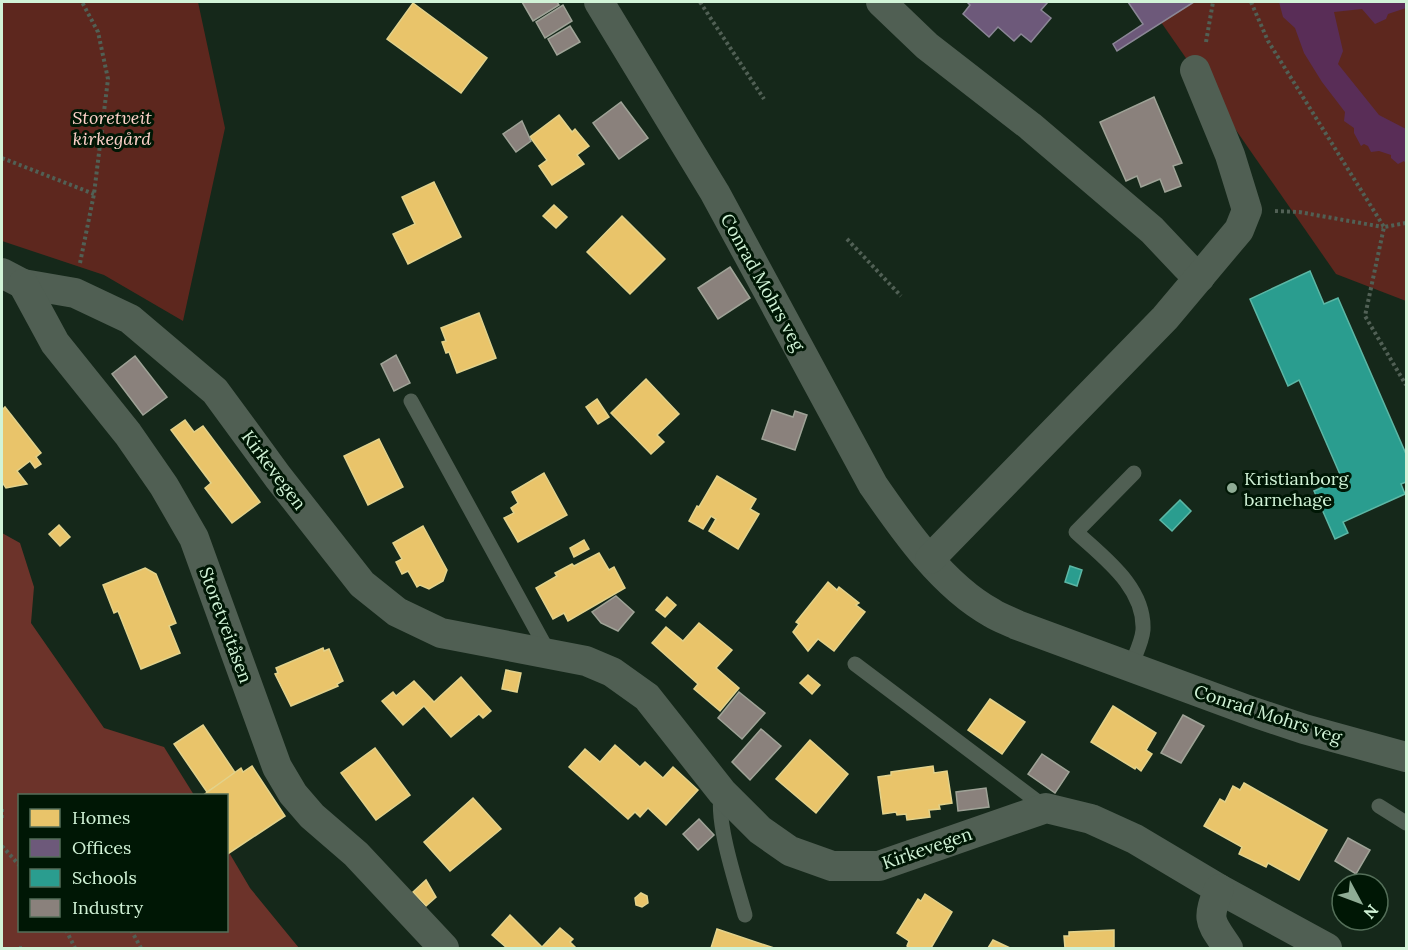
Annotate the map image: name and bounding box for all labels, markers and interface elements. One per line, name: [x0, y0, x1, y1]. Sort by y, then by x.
park label: Storetveit kirkegård: [72, 106, 152, 150]
street label: Conrad Mohrs veg: [716, 209, 811, 356]
street label: Kirkevegen: [237, 426, 311, 514]
place label: Kristianborg barnehage: [1244, 467, 1349, 511]
marker: Kristianborg barnehage: [1225, 481, 1239, 495]
street label: Storetveitåsen: [194, 564, 258, 686]
street label: Conrad Mohrs veg: [1191, 679, 1346, 749]
legend: [18, 794, 228, 932]
text: Homes: [72, 806, 130, 829]
street label: Kirkevegen: [879, 822, 975, 874]
text: Offices: [72, 836, 131, 859]
text: Schools: [72, 866, 137, 889]
north arrow: [1330, 872, 1390, 932]
text: Industry: [72, 896, 144, 919]
text: N: [1360, 901, 1383, 923]

